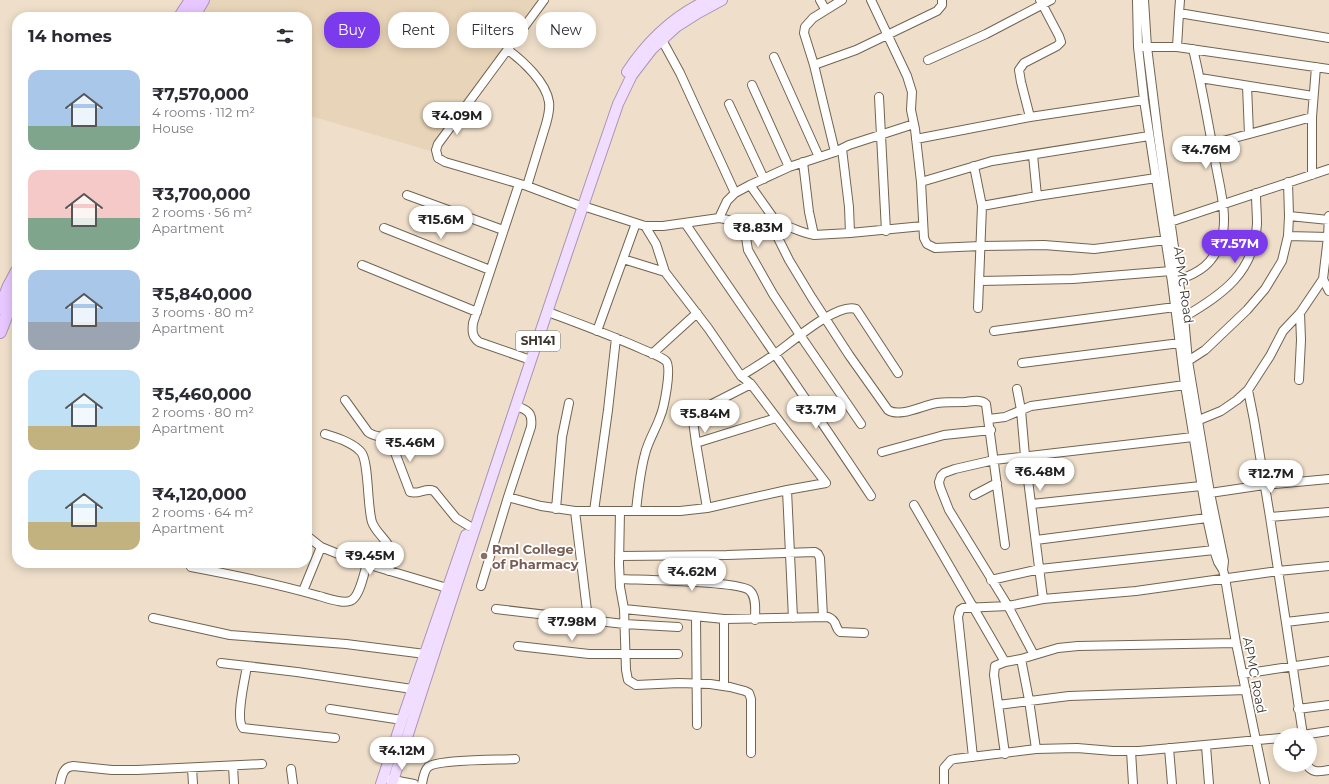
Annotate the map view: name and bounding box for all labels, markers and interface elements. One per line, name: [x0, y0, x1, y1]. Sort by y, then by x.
chip: Buy: [324, 12, 380, 48]
chip: Rent: [388, 12, 449, 48]
chip: Filters: [457, 12, 528, 48]
chip: New: [536, 12, 596, 48]
icon: filters: [274, 25, 296, 47]
text: 14 homes: [28, 26, 112, 46]
text: ₹7,570,000: [152, 84, 249, 104]
icon: home: [60, 86, 108, 134]
pin: ₹4.09M: [424, 102, 490, 136]
text: 4 rooms · 112 m²: [152, 104, 255, 120]
text: ₹4.09M: [432, 107, 482, 123]
text: House: [152, 120, 194, 136]
pin: ₹4.76M: [1173, 136, 1239, 170]
text: ₹4.76M: [1181, 141, 1231, 157]
text: ₹3,700,000: [152, 184, 250, 204]
icon: home: [60, 186, 108, 234]
text: 2 rooms · 56 m²: [152, 204, 252, 220]
pin: ₹15.6M: [408, 206, 474, 240]
text: ₹15.6M: [418, 211, 464, 227]
pin: ₹8.83M: [725, 214, 791, 248]
text: ₹8.83M: [733, 219, 783, 235]
text: Apartment: [152, 220, 224, 236]
pin: ₹7.57M: [1202, 230, 1268, 264]
text: ₹7.57M: [1211, 235, 1259, 251]
street label: APMC Road: [1171, 245, 1197, 325]
text: ₹5,840,000: [152, 284, 252, 304]
icon: home: [60, 286, 108, 334]
text: 3 rooms · 80 m²: [152, 304, 254, 320]
text: Apartment: [152, 320, 224, 336]
road number: SH141: [516, 331, 560, 351]
text: ₹5,460,000: [152, 384, 252, 404]
icon: home: [60, 386, 108, 434]
pin: ₹3.7M: [788, 396, 844, 430]
pin: ₹5.84M: [672, 400, 738, 434]
text: ₹3.7M: [796, 401, 836, 417]
text: 2 rooms · 80 m²: [152, 404, 254, 420]
text: ₹5.84M: [680, 405, 730, 421]
text: Apartment: [152, 420, 224, 436]
pin: ₹5.46M: [377, 429, 443, 463]
text: ₹5.46M: [385, 434, 435, 450]
pin: ₹6.48M: [1007, 458, 1073, 492]
pin: ₹12.7M: [1238, 460, 1304, 494]
text: ₹6.48M: [1014, 463, 1066, 479]
text: ₹12.7M: [1248, 465, 1294, 481]
text: ₹4,120,000: [152, 484, 247, 504]
icon: home: [60, 486, 108, 534]
text: 2 rooms · 64 m²: [152, 504, 254, 520]
text: Apartment: [152, 520, 224, 536]
place label: Rml College of Pharmacy: [492, 541, 579, 572]
pin: ₹9.45M: [337, 542, 403, 576]
text: ₹9.45M: [345, 547, 395, 563]
marker: Rml College of Pharmacy: [479, 551, 489, 561]
pin: ₹4.62M: [659, 558, 725, 592]
text: ₹4.62M: [667, 563, 717, 579]
pin: ₹7.98M: [539, 608, 605, 642]
text: ₹7.98M: [547, 613, 597, 629]
street label: APMC Road: [1240, 635, 1270, 715]
map controls: [1273, 728, 1317, 772]
button: locate: [1273, 728, 1317, 772]
pin: ₹4.12M: [369, 737, 435, 771]
text: ₹4.12M: [379, 742, 425, 758]

